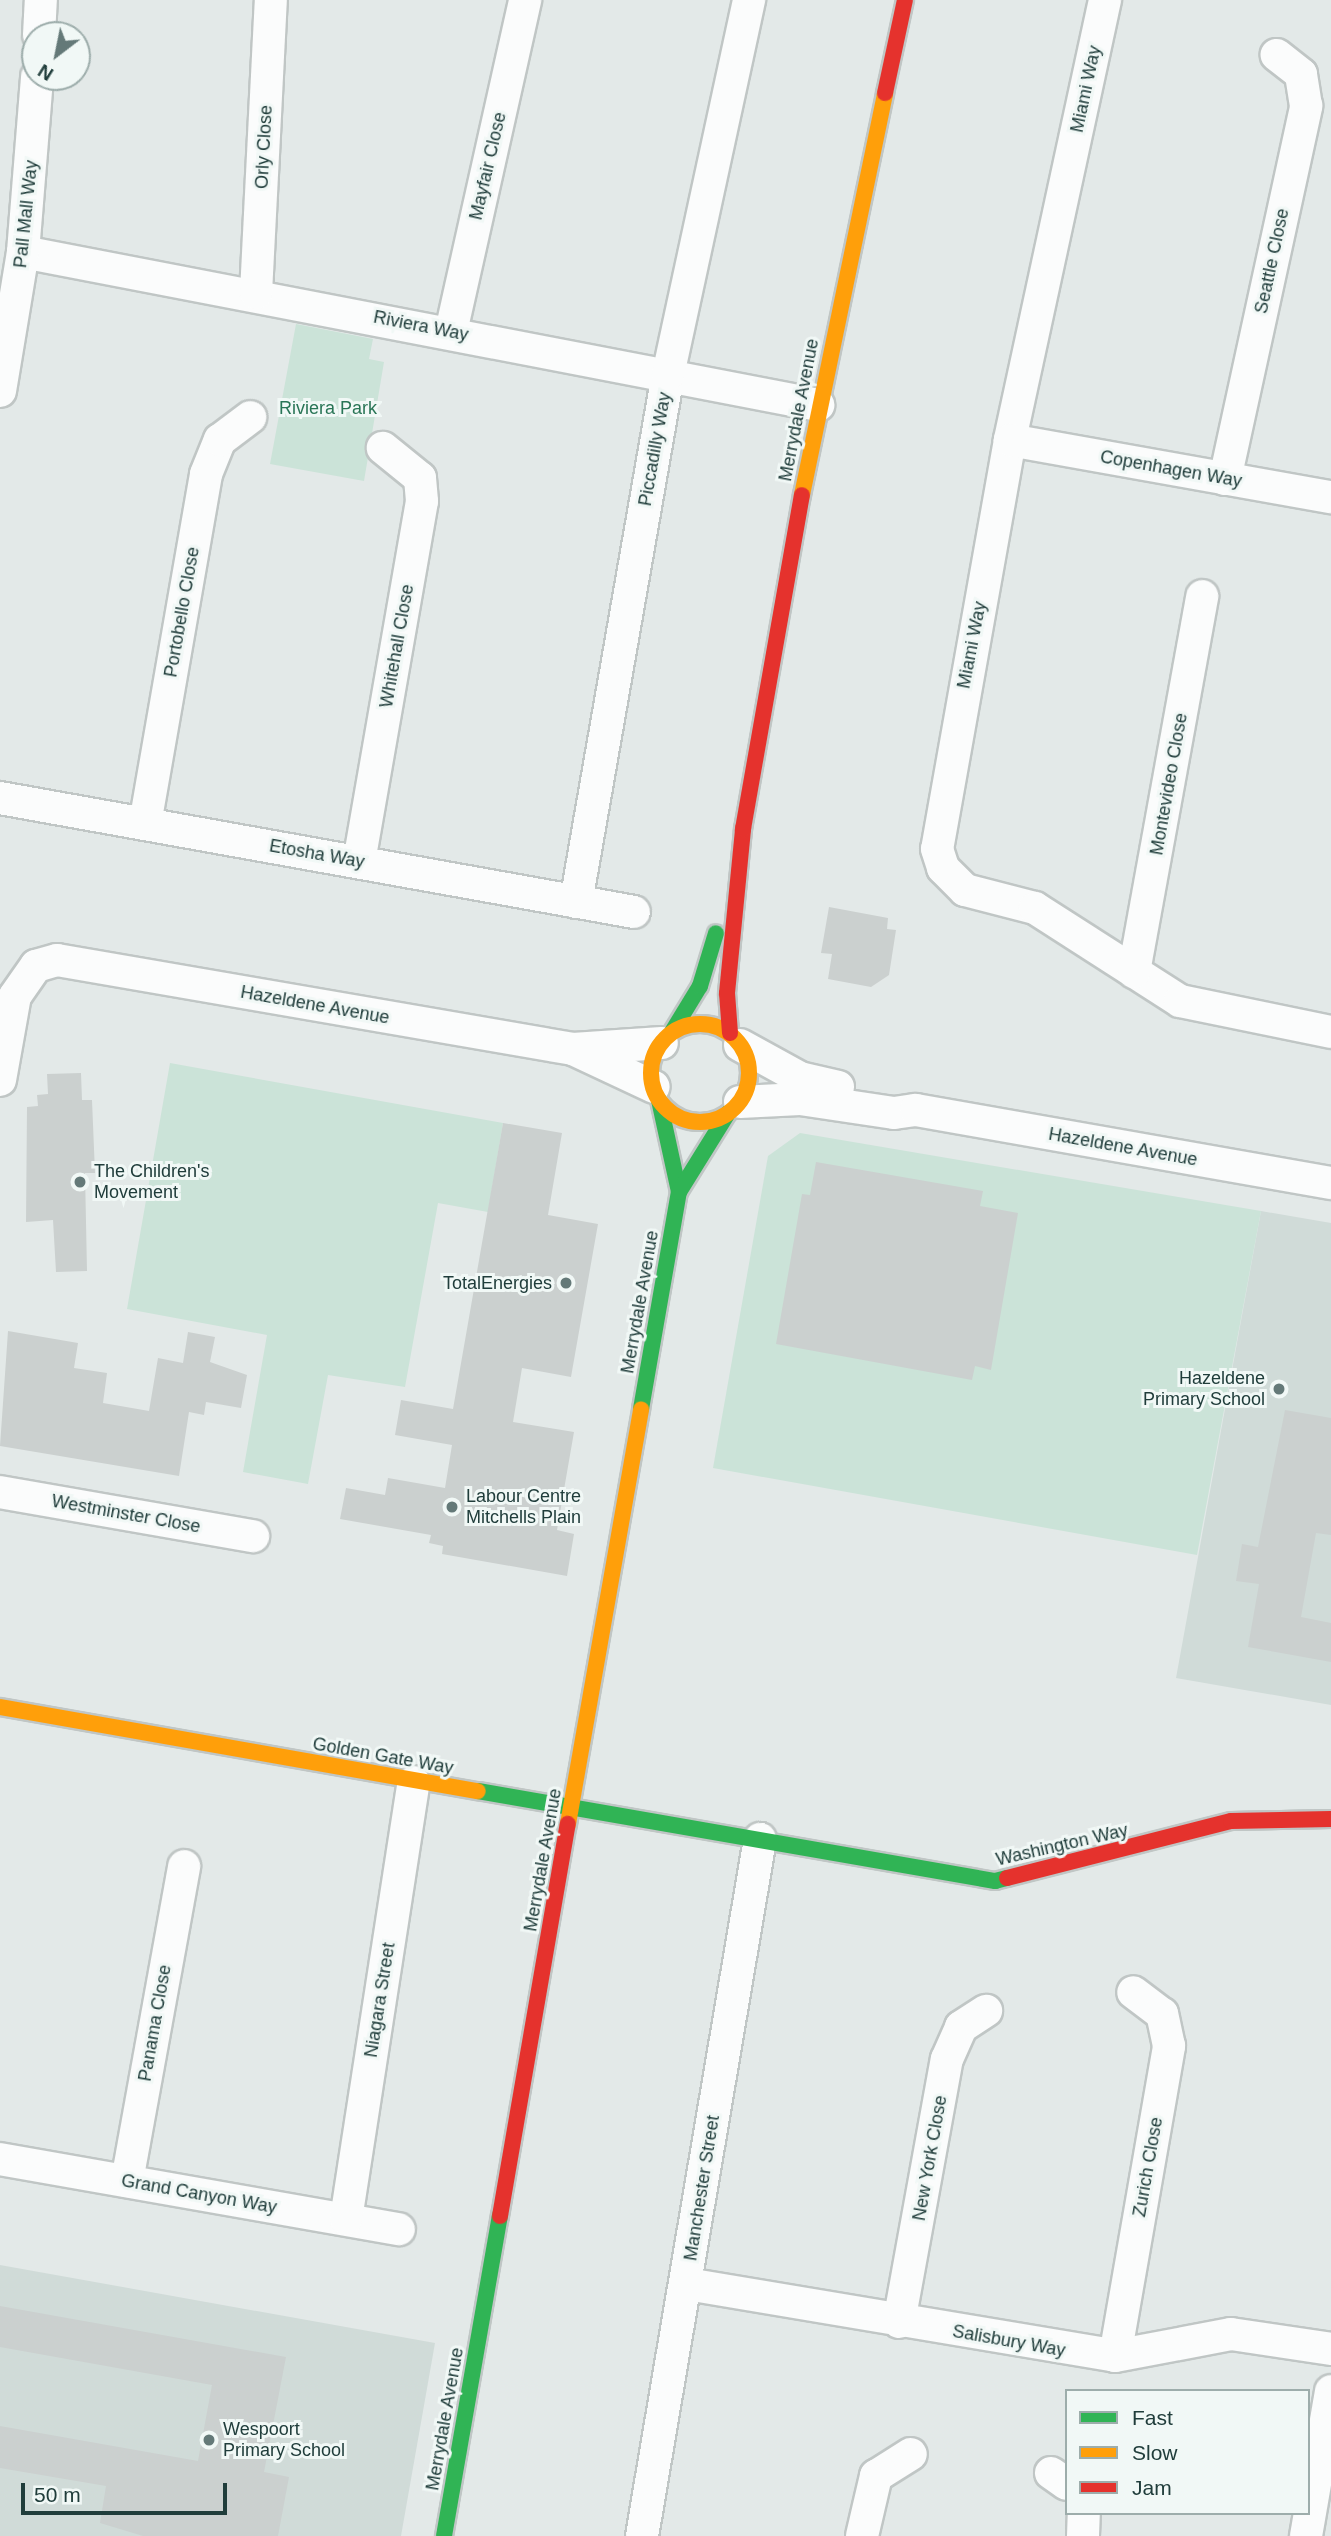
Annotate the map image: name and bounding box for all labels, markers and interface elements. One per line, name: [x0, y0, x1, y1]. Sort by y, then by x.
north arrow: [21, 21, 91, 91]
street label: Miami Way: [1066, 44, 1106, 134]
text: N: [34, 60, 57, 85]
street label: Orly Close: [251, 104, 277, 190]
street label: Mayfair Close: [465, 110, 511, 222]
street label: Pall Mall Way: [10, 159, 42, 269]
street label: Seattle Close: [1250, 206, 1294, 316]
street label: Riviera Way: [372, 306, 470, 346]
street label: Merrydale Avenue: [774, 336, 824, 484]
street label: Piccadilly Way: [634, 390, 676, 508]
park label: Riviera Park: [279, 397, 377, 419]
street label: Copenhagen Way: [1098, 446, 1244, 492]
street label: Portobello Close: [160, 545, 204, 679]
street label: Whitehall Close: [376, 583, 418, 709]
street label: Miami Way: [953, 600, 991, 690]
street label: Montevideo Close: [1146, 711, 1192, 857]
street label: Etosha Way: [268, 835, 366, 873]
street label: Hazeldene Avenue: [238, 981, 392, 1029]
street label: Hazeldene Avenue: [1046, 1123, 1200, 1171]
place label: The Children's Movement: [94, 1161, 209, 1204]
marker: The Children's Movement: [72, 1174, 88, 1190]
street label: Merrydale Avenue: [617, 1228, 663, 1376]
place label: TotalEnergies: [443, 1272, 552, 1294]
marker: TotalEnergies: [558, 1275, 574, 1291]
place label: Hazeldene Primary School: [1143, 1368, 1265, 1410]
marker: Hazeldene Primary School: [1271, 1381, 1287, 1397]
place label: Labour Centre Mitchells Plain: [466, 1486, 581, 1528]
street label: Westminster Close: [50, 1490, 202, 1538]
marker: Labour Centre Mitchells Plain: [444, 1499, 460, 1515]
street label: Golden Gate Way: [311, 1733, 455, 1779]
street label: Merrydale Avenue: [520, 1786, 566, 1934]
street label: Washington Way: [994, 1819, 1130, 1871]
street label: Niagara Street: [360, 1941, 400, 2059]
street label: Panama Close: [134, 1963, 176, 2083]
street label: New York Close: [908, 2093, 952, 2223]
street label: Manchester Street: [680, 2114, 724, 2262]
street label: Zurich Close: [1129, 2115, 1167, 2219]
street label: Grand Canyon Way: [120, 2170, 278, 2218]
street label: Salisbury Way: [951, 2320, 1067, 2362]
street label: Merrydale Avenue: [422, 2345, 468, 2493]
legend: [1065, 2389, 1310, 2515]
text: Fast: [1132, 2406, 1173, 2429]
place label: Wespoort Primary School: [223, 2419, 345, 2462]
marker: Wespoort Primary School: [201, 2432, 217, 2448]
text: Slow: [1132, 2441, 1178, 2464]
scale bar: [24, 2470, 231, 2514]
text: Jam: [1132, 2476, 1172, 2499]
text: 50 m: [34, 2483, 81, 2506]

